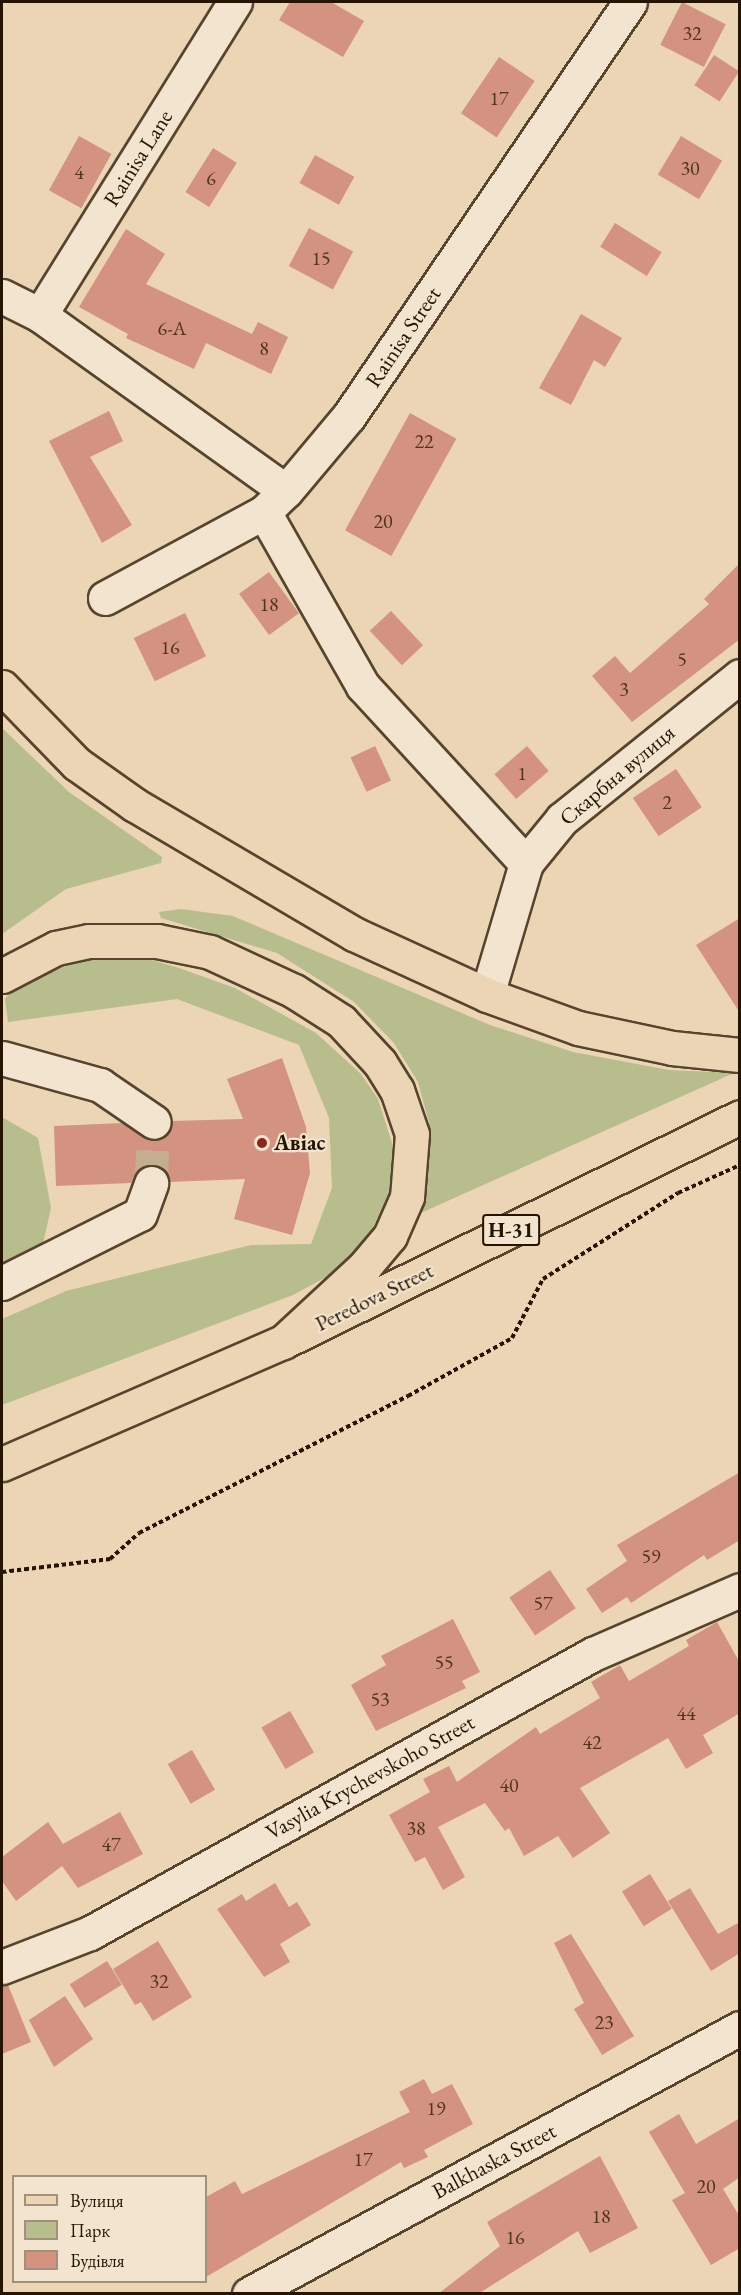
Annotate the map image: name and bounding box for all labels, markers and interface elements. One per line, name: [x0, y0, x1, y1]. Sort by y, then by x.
house number: 32: [682, 21, 702, 45]
house number: 17: [489, 86, 509, 110]
street label: Rainisa Lane: [98, 105, 178, 211]
house number: 30: [680, 156, 700, 180]
house number: 4: [74, 160, 84, 184]
house number: 6: [206, 166, 216, 190]
house number: 15: [311, 246, 331, 270]
street label: Rainisa Street: [360, 282, 446, 392]
house number: 6-А: [158, 316, 186, 340]
house number: 8: [259, 336, 269, 360]
house number: 22: [414, 429, 434, 453]
house number: 20: [373, 509, 393, 533]
house number: 18: [259, 592, 279, 616]
house number: 16: [160, 635, 180, 659]
house number: 5: [677, 647, 687, 671]
house number: 3: [619, 677, 629, 701]
street label: Скарбна вулиця: [554, 719, 680, 831]
house number: 1: [517, 761, 527, 785]
house number: 2: [662, 790, 672, 814]
place label: Авіас: [274, 1130, 326, 1156]
marker: Авіас: [255, 1136, 269, 1150]
road number: Н-31: [481, 1212, 541, 1248]
street label: Peredova Street: [311, 1257, 437, 1337]
house number: 59: [641, 1544, 661, 1568]
house number: 57: [533, 1591, 553, 1615]
house number: 55: [434, 1650, 454, 1674]
house number: 53: [370, 1687, 390, 1711]
house number: 44: [676, 1701, 696, 1725]
street label: Vasylia Krychevskoho Street: [261, 1709, 479, 1845]
house number: 42: [582, 1730, 602, 1754]
house number: 40: [499, 1773, 519, 1797]
house number: 38: [406, 1816, 426, 1840]
house number: 47: [101, 1832, 121, 1856]
house number: 32: [149, 1969, 169, 1993]
house number: 23: [594, 2010, 614, 2034]
house number: 19: [426, 2096, 446, 2120]
street label: Balkhaska Street: [428, 2117, 560, 2205]
house number: 17: [353, 2147, 373, 2171]
house number: 20: [696, 2174, 716, 2198]
legend: [12, 2175, 207, 2283]
text: Вулиця: [70, 2189, 123, 2212]
house number: 18: [591, 2204, 611, 2228]
text: Парк: [70, 2219, 110, 2242]
house number: 16: [505, 2225, 525, 2249]
text: Будівля: [70, 2249, 125, 2272]

